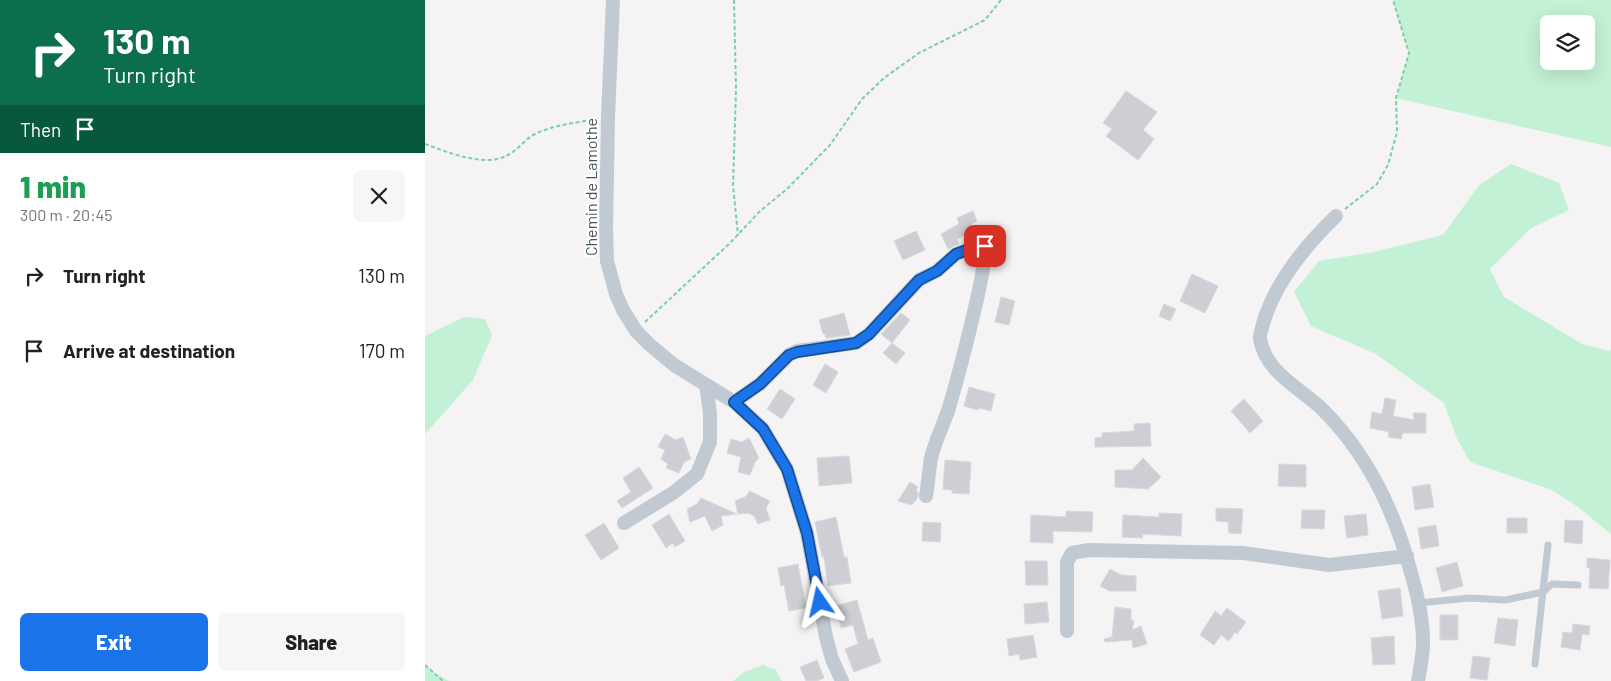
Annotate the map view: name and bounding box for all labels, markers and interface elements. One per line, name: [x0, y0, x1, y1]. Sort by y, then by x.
map controls: [1540, 15, 1595, 70]
button: layers: [1540, 15, 1595, 70]
text: 130 m: [103, 19, 190, 61]
icon: right: [20, 20, 85, 85]
text: Turn right: [103, 61, 196, 87]
icon: arrive: [71, 115, 99, 143]
text: Then: [20, 118, 61, 141]
street label: Chemin de Lamothe: [581, 118, 600, 256]
text: 1 min: [20, 168, 86, 204]
button: close: [353, 170, 405, 222]
text: 300 m · 20:45: [20, 205, 113, 224]
pin: [964, 225, 1006, 267]
icon: arrive: [971, 232, 999, 260]
icon: right: [20, 262, 48, 290]
text: Turn right: [63, 264, 145, 287]
text: 130 m: [358, 264, 405, 287]
icon: arrive: [20, 337, 48, 365]
text: Arrive at destination: [63, 339, 235, 362]
text: 170 m: [359, 339, 405, 362]
position arrow: [793, 575, 845, 627]
button: Exit: [20, 613, 208, 671]
button: Share: [218, 613, 405, 671]

